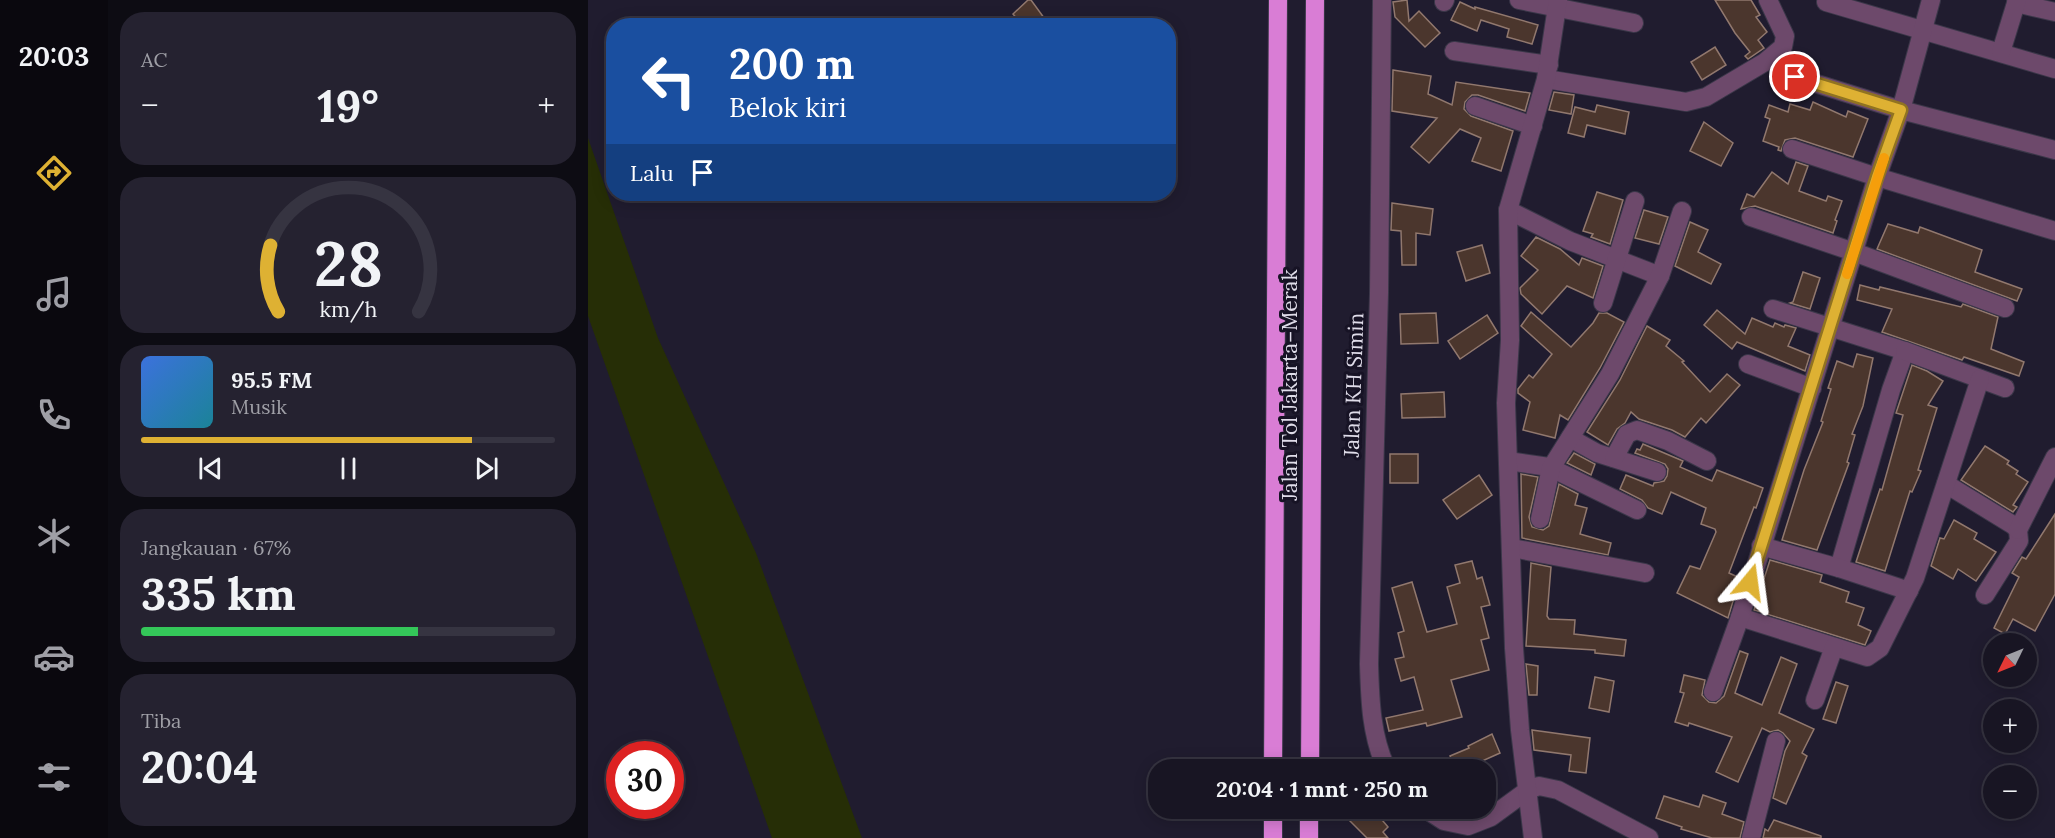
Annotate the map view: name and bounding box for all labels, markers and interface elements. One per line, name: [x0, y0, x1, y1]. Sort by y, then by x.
text: 200 m: [729, 37, 855, 91]
text: 20:03: [19, 39, 89, 73]
icon: left: [630, 42, 708, 120]
text: AC: [141, 47, 167, 72]
pin: [1769, 51, 1820, 102]
icon: arrive: [1778, 60, 1811, 93]
text: 19°: [317, 77, 379, 134]
text: −: [141, 84, 159, 126]
text: +: [537, 84, 555, 126]
text: Belok kiri: [729, 90, 847, 124]
icon: directions: [33, 152, 75, 194]
icon: arrive: [686, 156, 719, 189]
text: Lalu: [630, 159, 674, 187]
text: 28: [314, 223, 382, 303]
street label: Jalan Tol Jakarta–Merak: [1276, 269, 1303, 502]
icon: music: [33, 273, 75, 315]
text: km/h: [319, 295, 377, 323]
street label: Jalan KH Simin: [1337, 312, 1370, 459]
text: 95.5 FM: [231, 366, 312, 394]
icon: phone: [33, 394, 75, 436]
text: Musik: [231, 394, 287, 419]
icon: previous: [194, 452, 227, 485]
icon: pause: [332, 452, 365, 485]
icon: next: [470, 452, 503, 485]
icon: climate: [33, 515, 75, 557]
text: Jangkauan · 67%: [141, 535, 291, 560]
position arrow: [1718, 550, 1782, 614]
text: 335 km: [141, 565, 296, 622]
north arrow: [1983, 633, 2037, 687]
map controls: [1983, 633, 2037, 819]
icon: car: [33, 636, 75, 678]
button: +: [1983, 699, 2037, 753]
text: Tiba: [141, 708, 181, 733]
text: 20:04: [141, 738, 258, 795]
speed limit sign: 30: [606, 741, 684, 819]
icon: filters: [33, 756, 75, 798]
button: −: [1983, 765, 2037, 819]
text: 20:04 · 1 mnt · 250 m: [1216, 775, 1428, 803]

